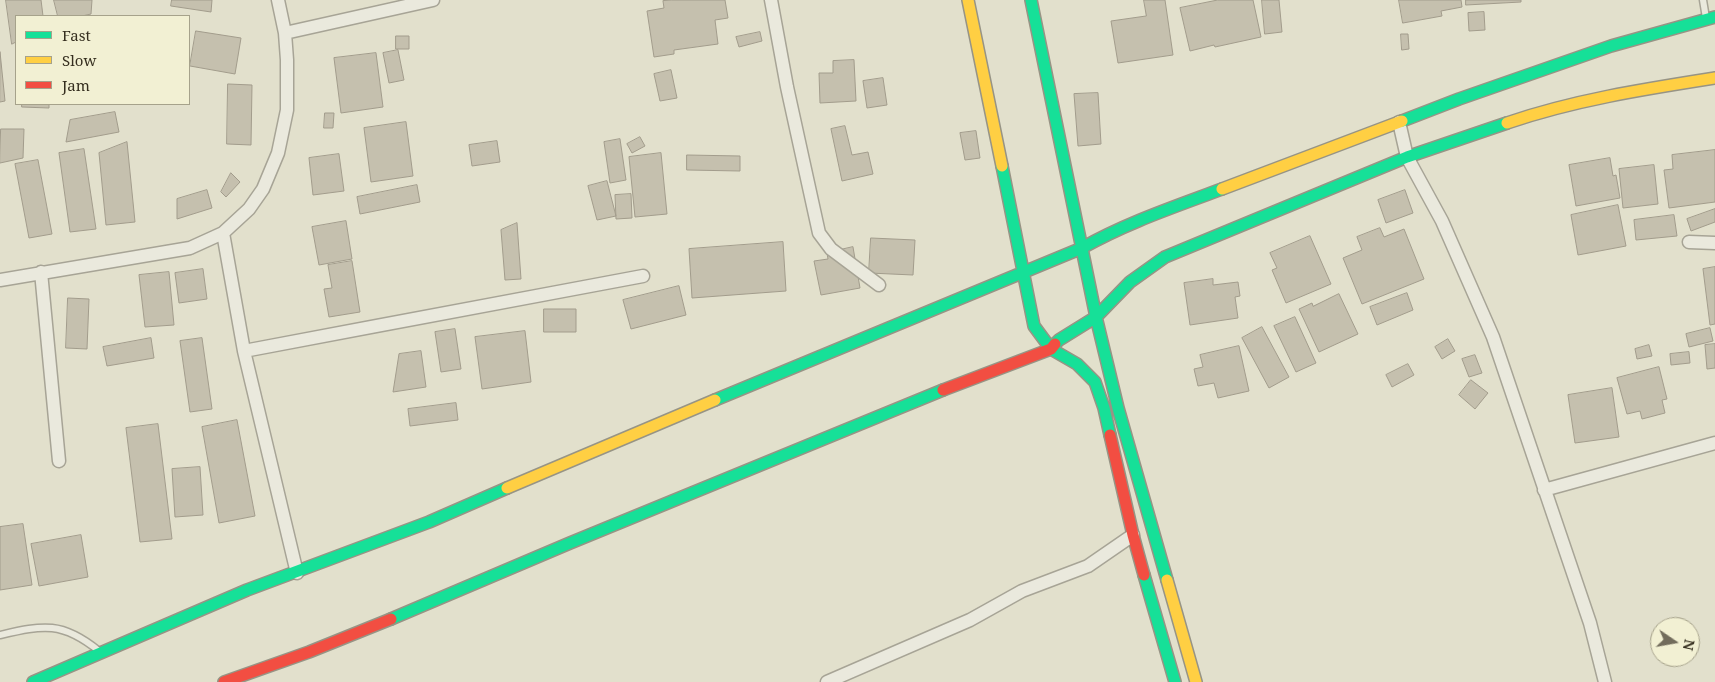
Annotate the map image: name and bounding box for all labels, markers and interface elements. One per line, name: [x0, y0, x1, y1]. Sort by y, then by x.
legend: [15, 15, 190, 105]
text: Fast: [62, 25, 91, 45]
text: Slow: [62, 50, 96, 70]
text: Jam: [62, 75, 90, 95]
north arrow: [1650, 617, 1700, 667]
text: N: [1679, 638, 1700, 652]

